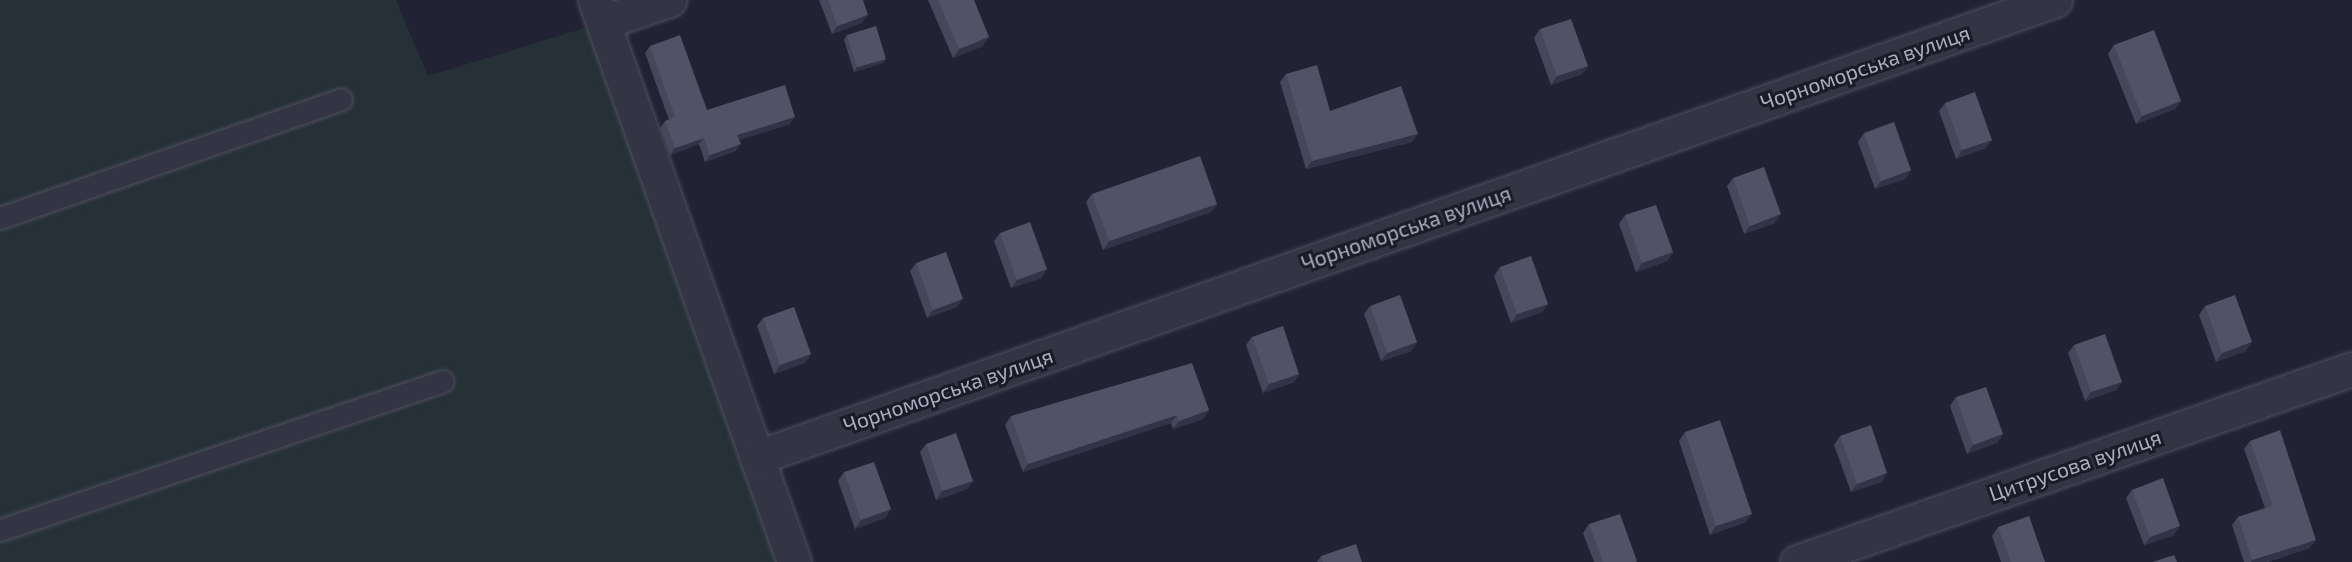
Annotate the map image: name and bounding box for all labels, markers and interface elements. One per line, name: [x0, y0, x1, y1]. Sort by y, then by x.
street label: Чорноморська вулиця: [1757, 19, 1973, 115]
street label: Чорноморська вулиця: [1298, 180, 1514, 276]
street label: Чорноморська вулиця: [840, 342, 1056, 438]
street label: Цитрусова вулиця: [1986, 424, 2164, 506]

